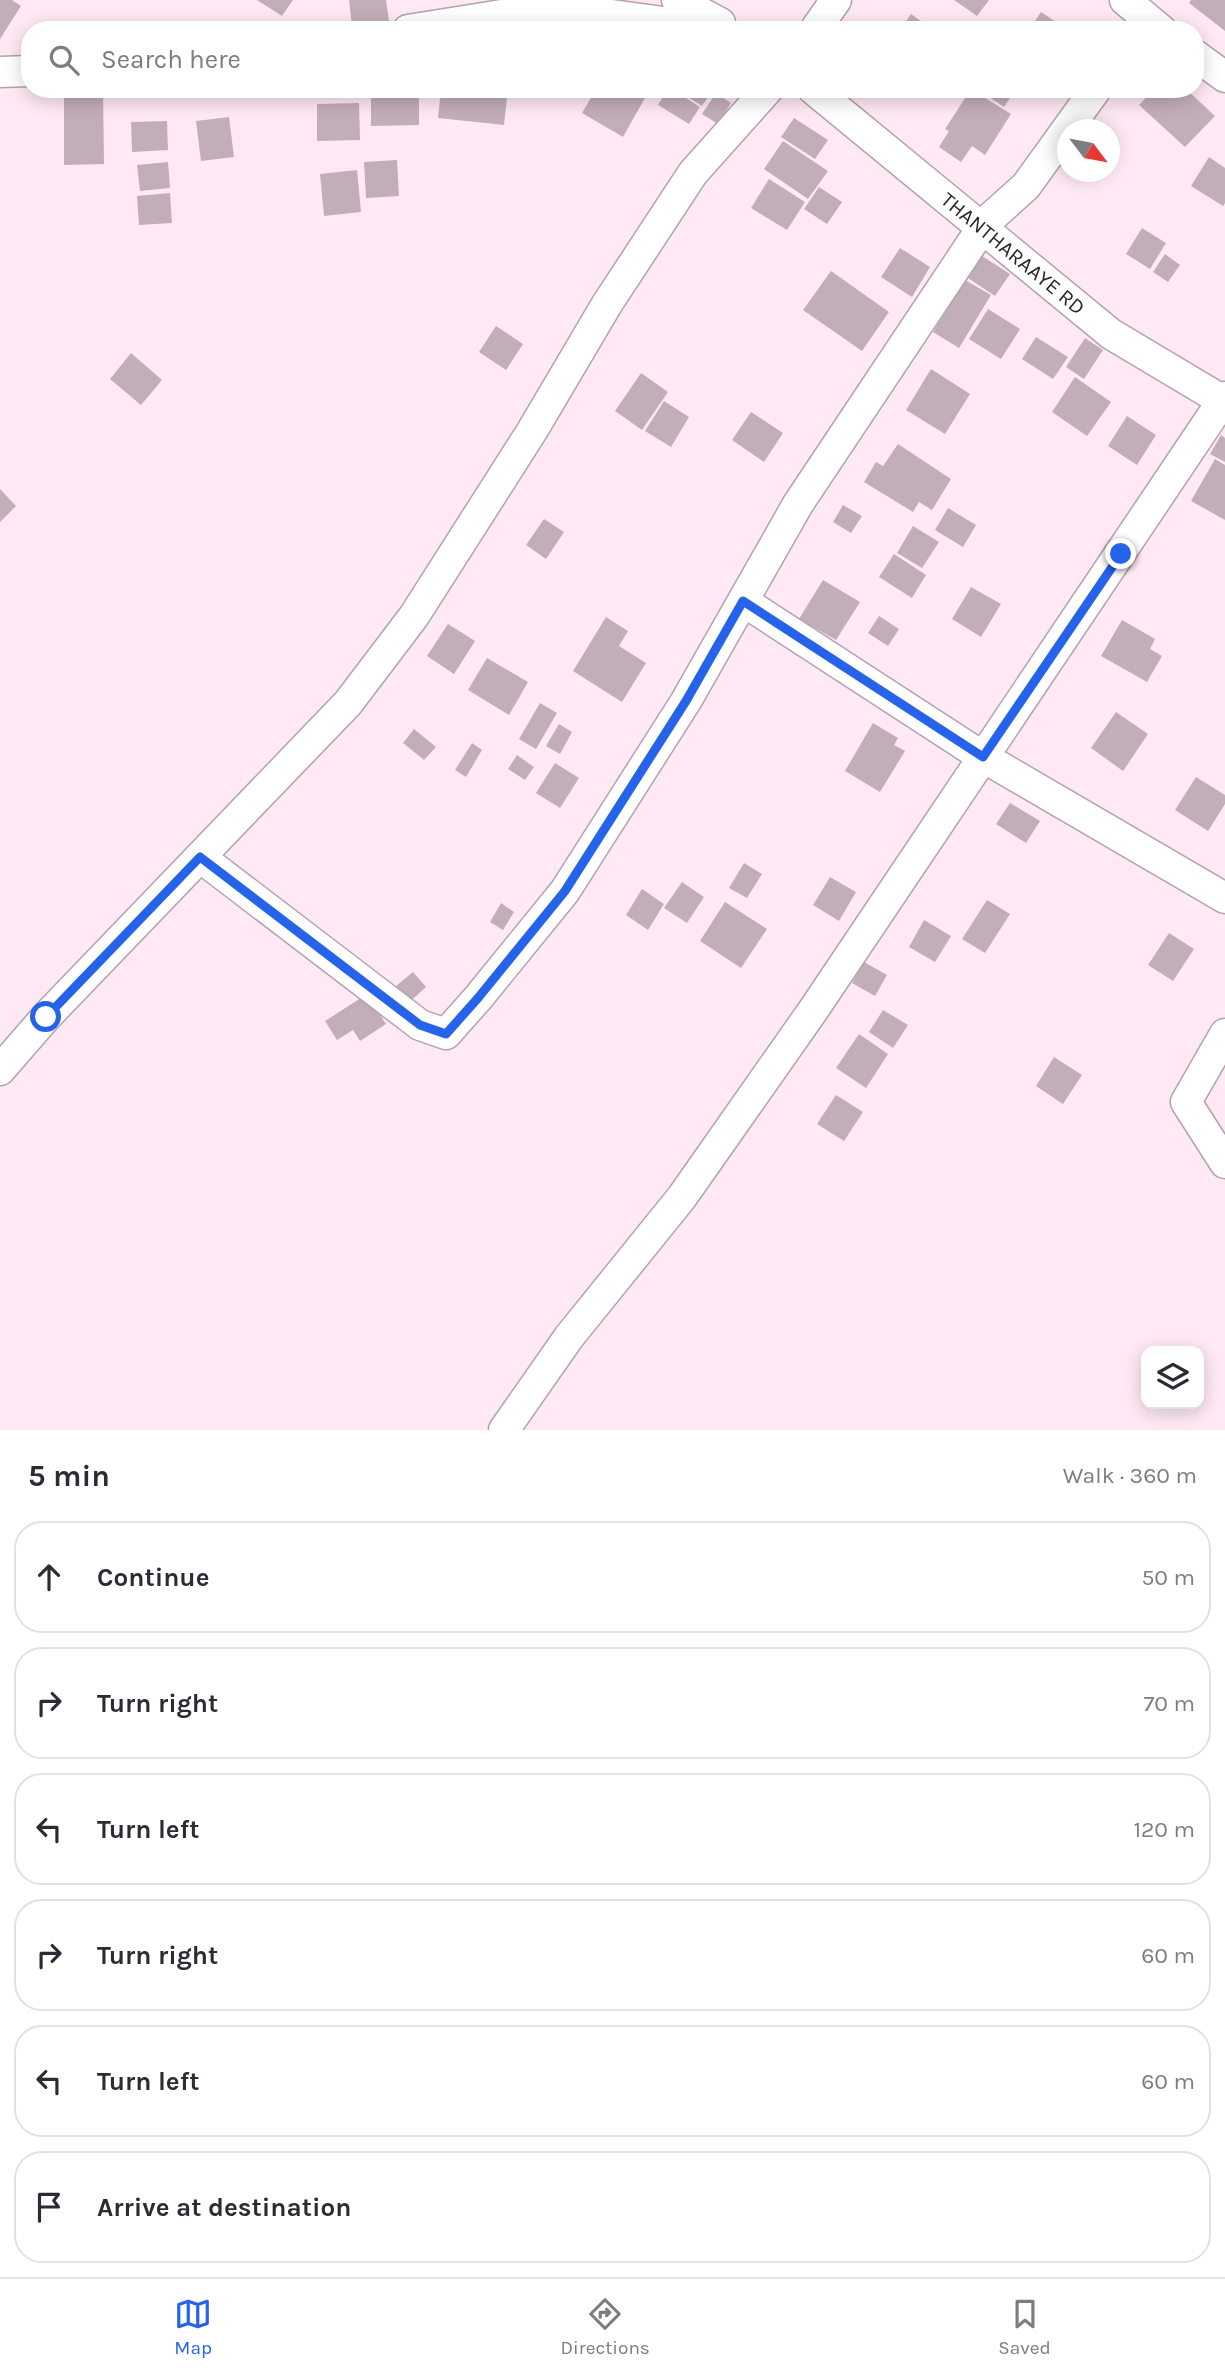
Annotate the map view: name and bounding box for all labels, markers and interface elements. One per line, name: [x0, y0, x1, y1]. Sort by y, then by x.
search box: [21, 21, 1204, 98]
icon: search: [45, 41, 83, 79]
text: Search here: [101, 44, 241, 75]
north arrow: [1057, 119, 1120, 182]
street label: THANTHARAAYE RD: [936, 187, 1090, 320]
route end: [1105, 538, 1136, 569]
route start: [30, 1001, 61, 1032]
map controls: [1141, 1346, 1204, 1409]
button: layers: [1141, 1346, 1204, 1409]
text: 5 min: [28, 1458, 110, 1494]
text: Walk · 360 m: [1063, 1462, 1197, 1489]
icon: ahead: [30, 1558, 68, 1596]
text: Continue: [97, 1562, 209, 1593]
text: 50 m: [1141, 1564, 1195, 1591]
icon: right: [30, 1684, 68, 1722]
text: Turn right: [97, 1688, 218, 1719]
text: 70 m: [1144, 1690, 1195, 1717]
icon: left: [30, 1810, 68, 1848]
text: Turn left: [97, 1814, 199, 1845]
text: 120 m: [1133, 1816, 1195, 1843]
icon: right: [30, 1936, 68, 1974]
text: Turn right: [97, 1940, 218, 1971]
text: 60 m: [1141, 1942, 1195, 1969]
icon: left: [30, 2062, 68, 2100]
text: Turn left: [97, 2066, 199, 2097]
text: 60 m: [1141, 2068, 1195, 2095]
icon: arrive: [30, 2188, 68, 2226]
text: Arrive at destination: [97, 2192, 351, 2223]
tab: Map: [174, 2295, 212, 2359]
tab: Directions: [561, 2295, 650, 2359]
tab: Saved: [998, 2295, 1051, 2359]

